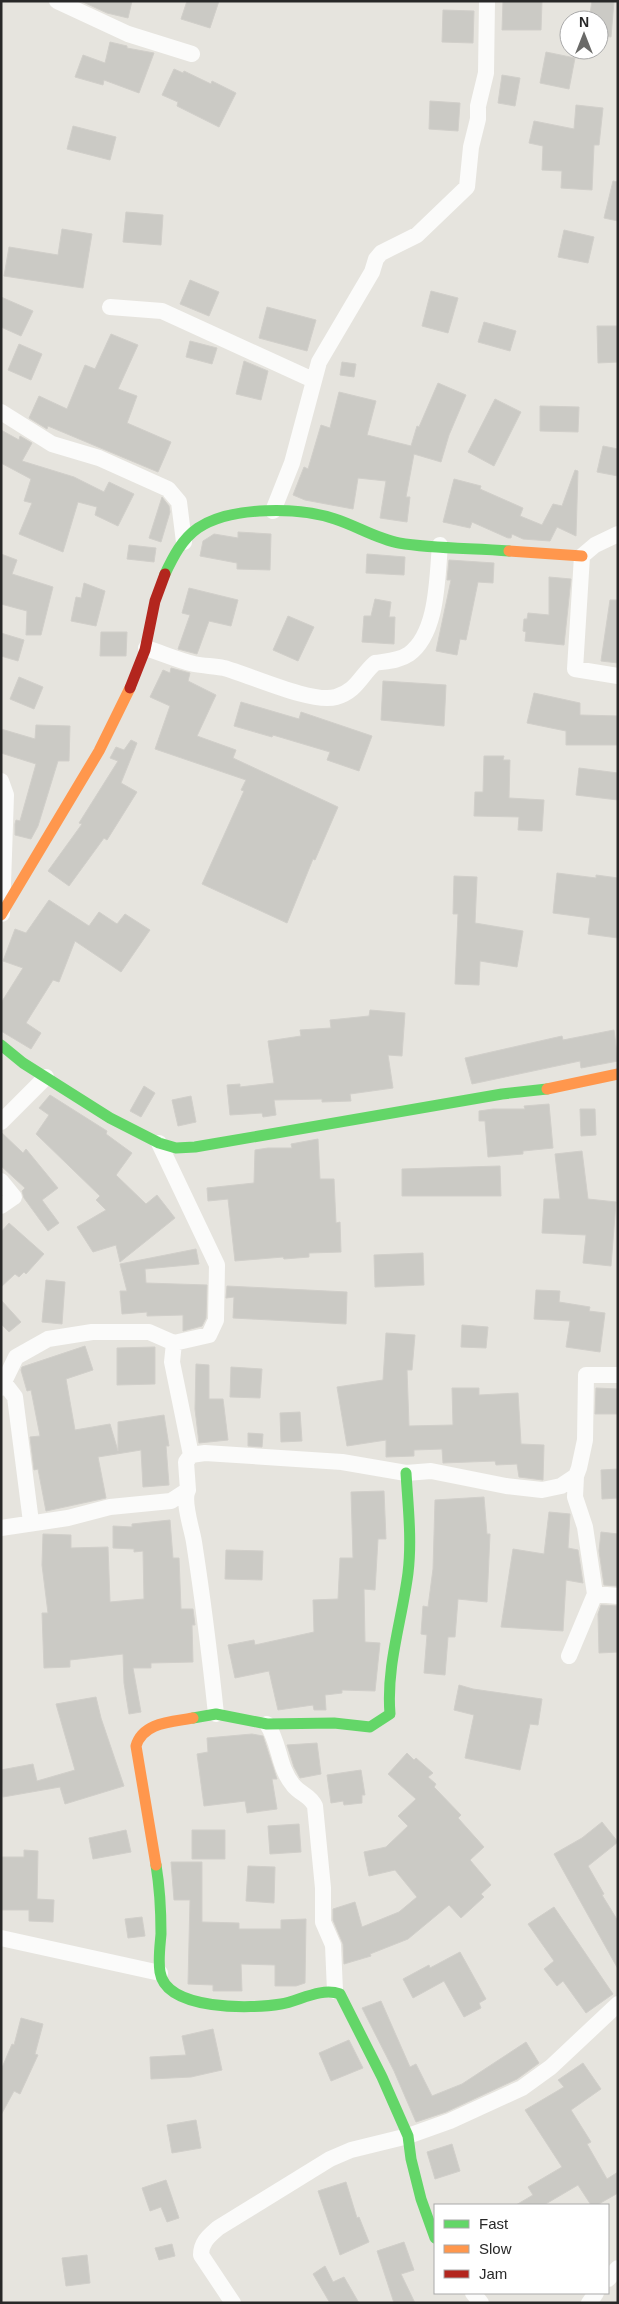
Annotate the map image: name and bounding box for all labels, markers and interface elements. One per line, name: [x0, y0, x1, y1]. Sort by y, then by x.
north arrow: [559, 10, 609, 60]
text: N: [579, 14, 589, 30]
legend: [434, 2204, 609, 2294]
text: Fast: [479, 2215, 509, 2232]
text: Slow: [479, 2240, 512, 2257]
text: Jam: [479, 2265, 507, 2282]

